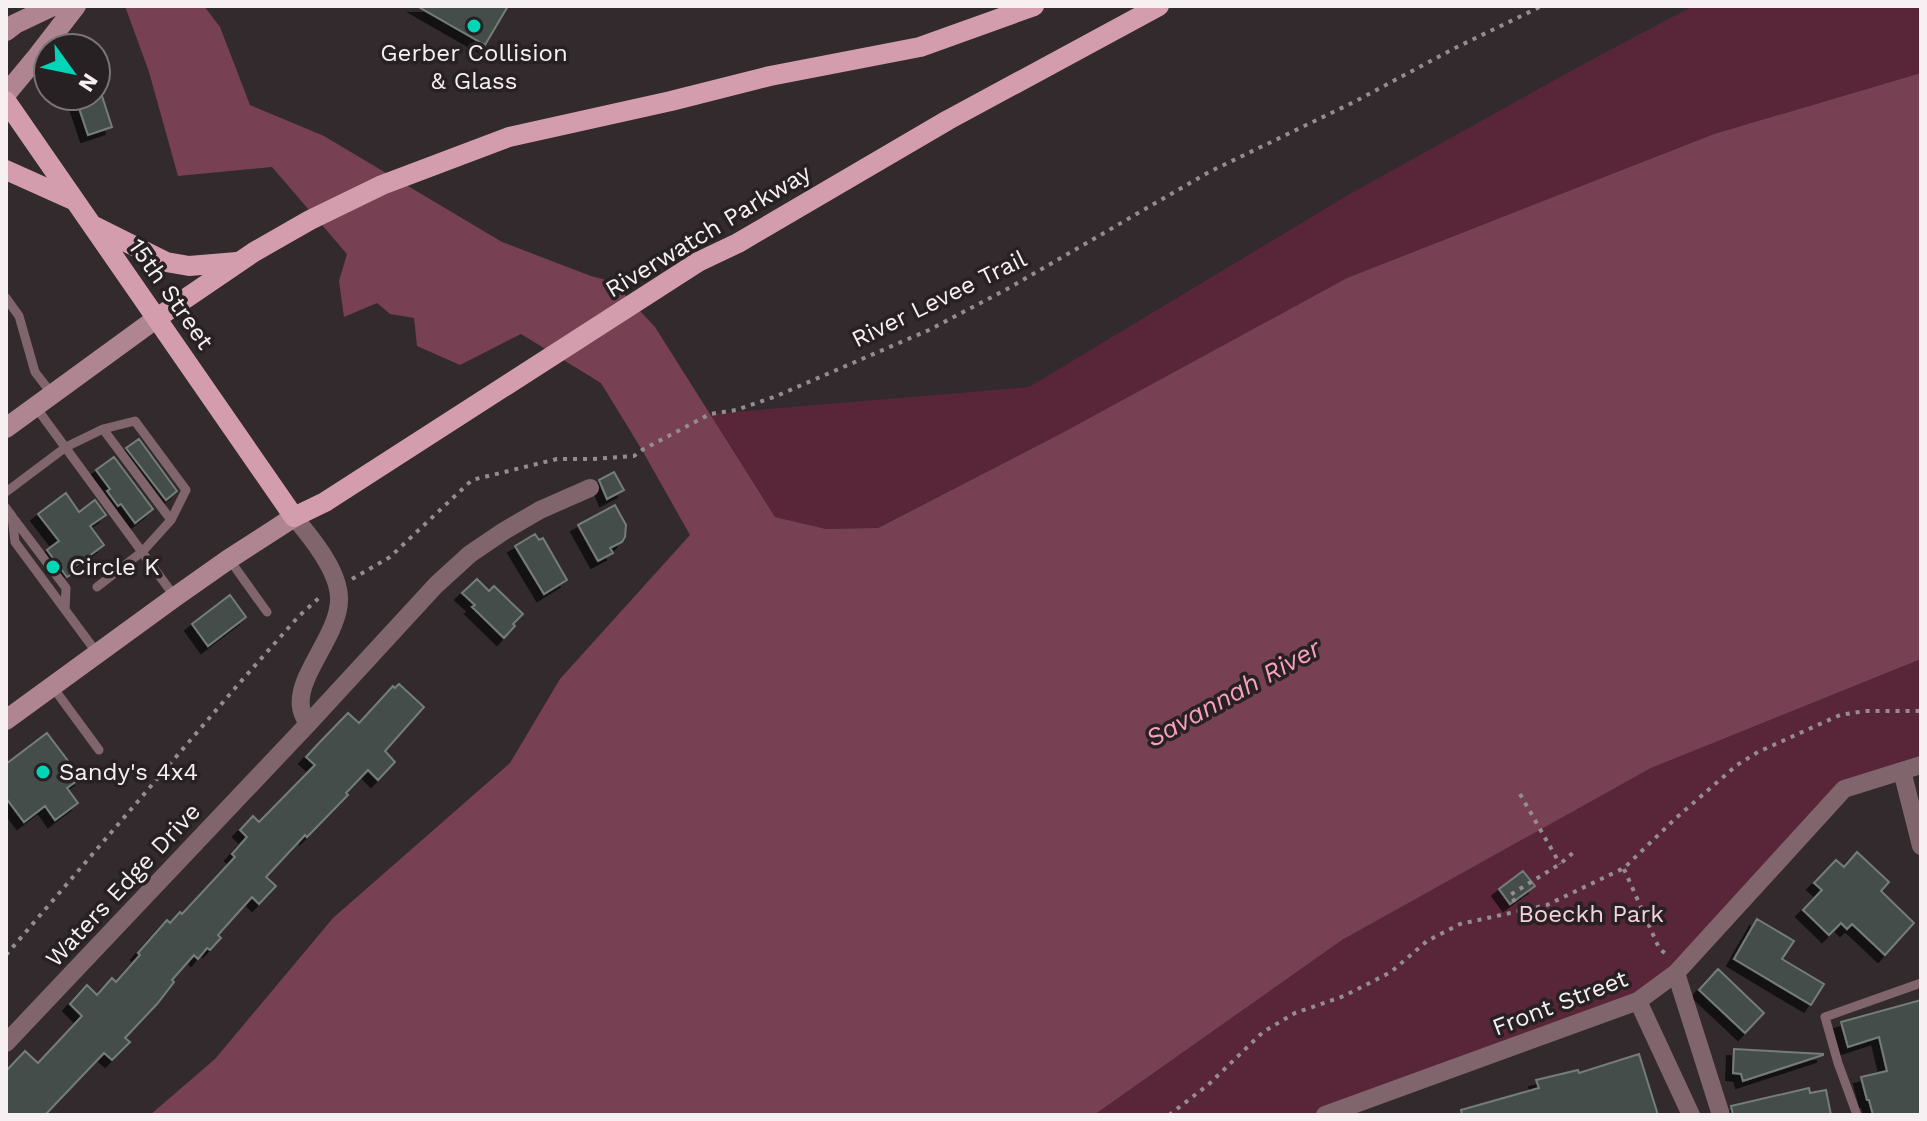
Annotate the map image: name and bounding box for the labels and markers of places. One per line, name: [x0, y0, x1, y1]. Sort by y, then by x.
marker: Gerber Collision & Glass: [465, 17, 483, 35]
place label: Gerber Collision & Glass: [380, 39, 568, 95]
place label: Circle K: [69, 553, 160, 581]
marker: Circle K: [44, 558, 62, 576]
place label: Sandy's 4x4: [59, 758, 198, 786]
marker: Sandy's 4x4: [34, 763, 52, 781]

